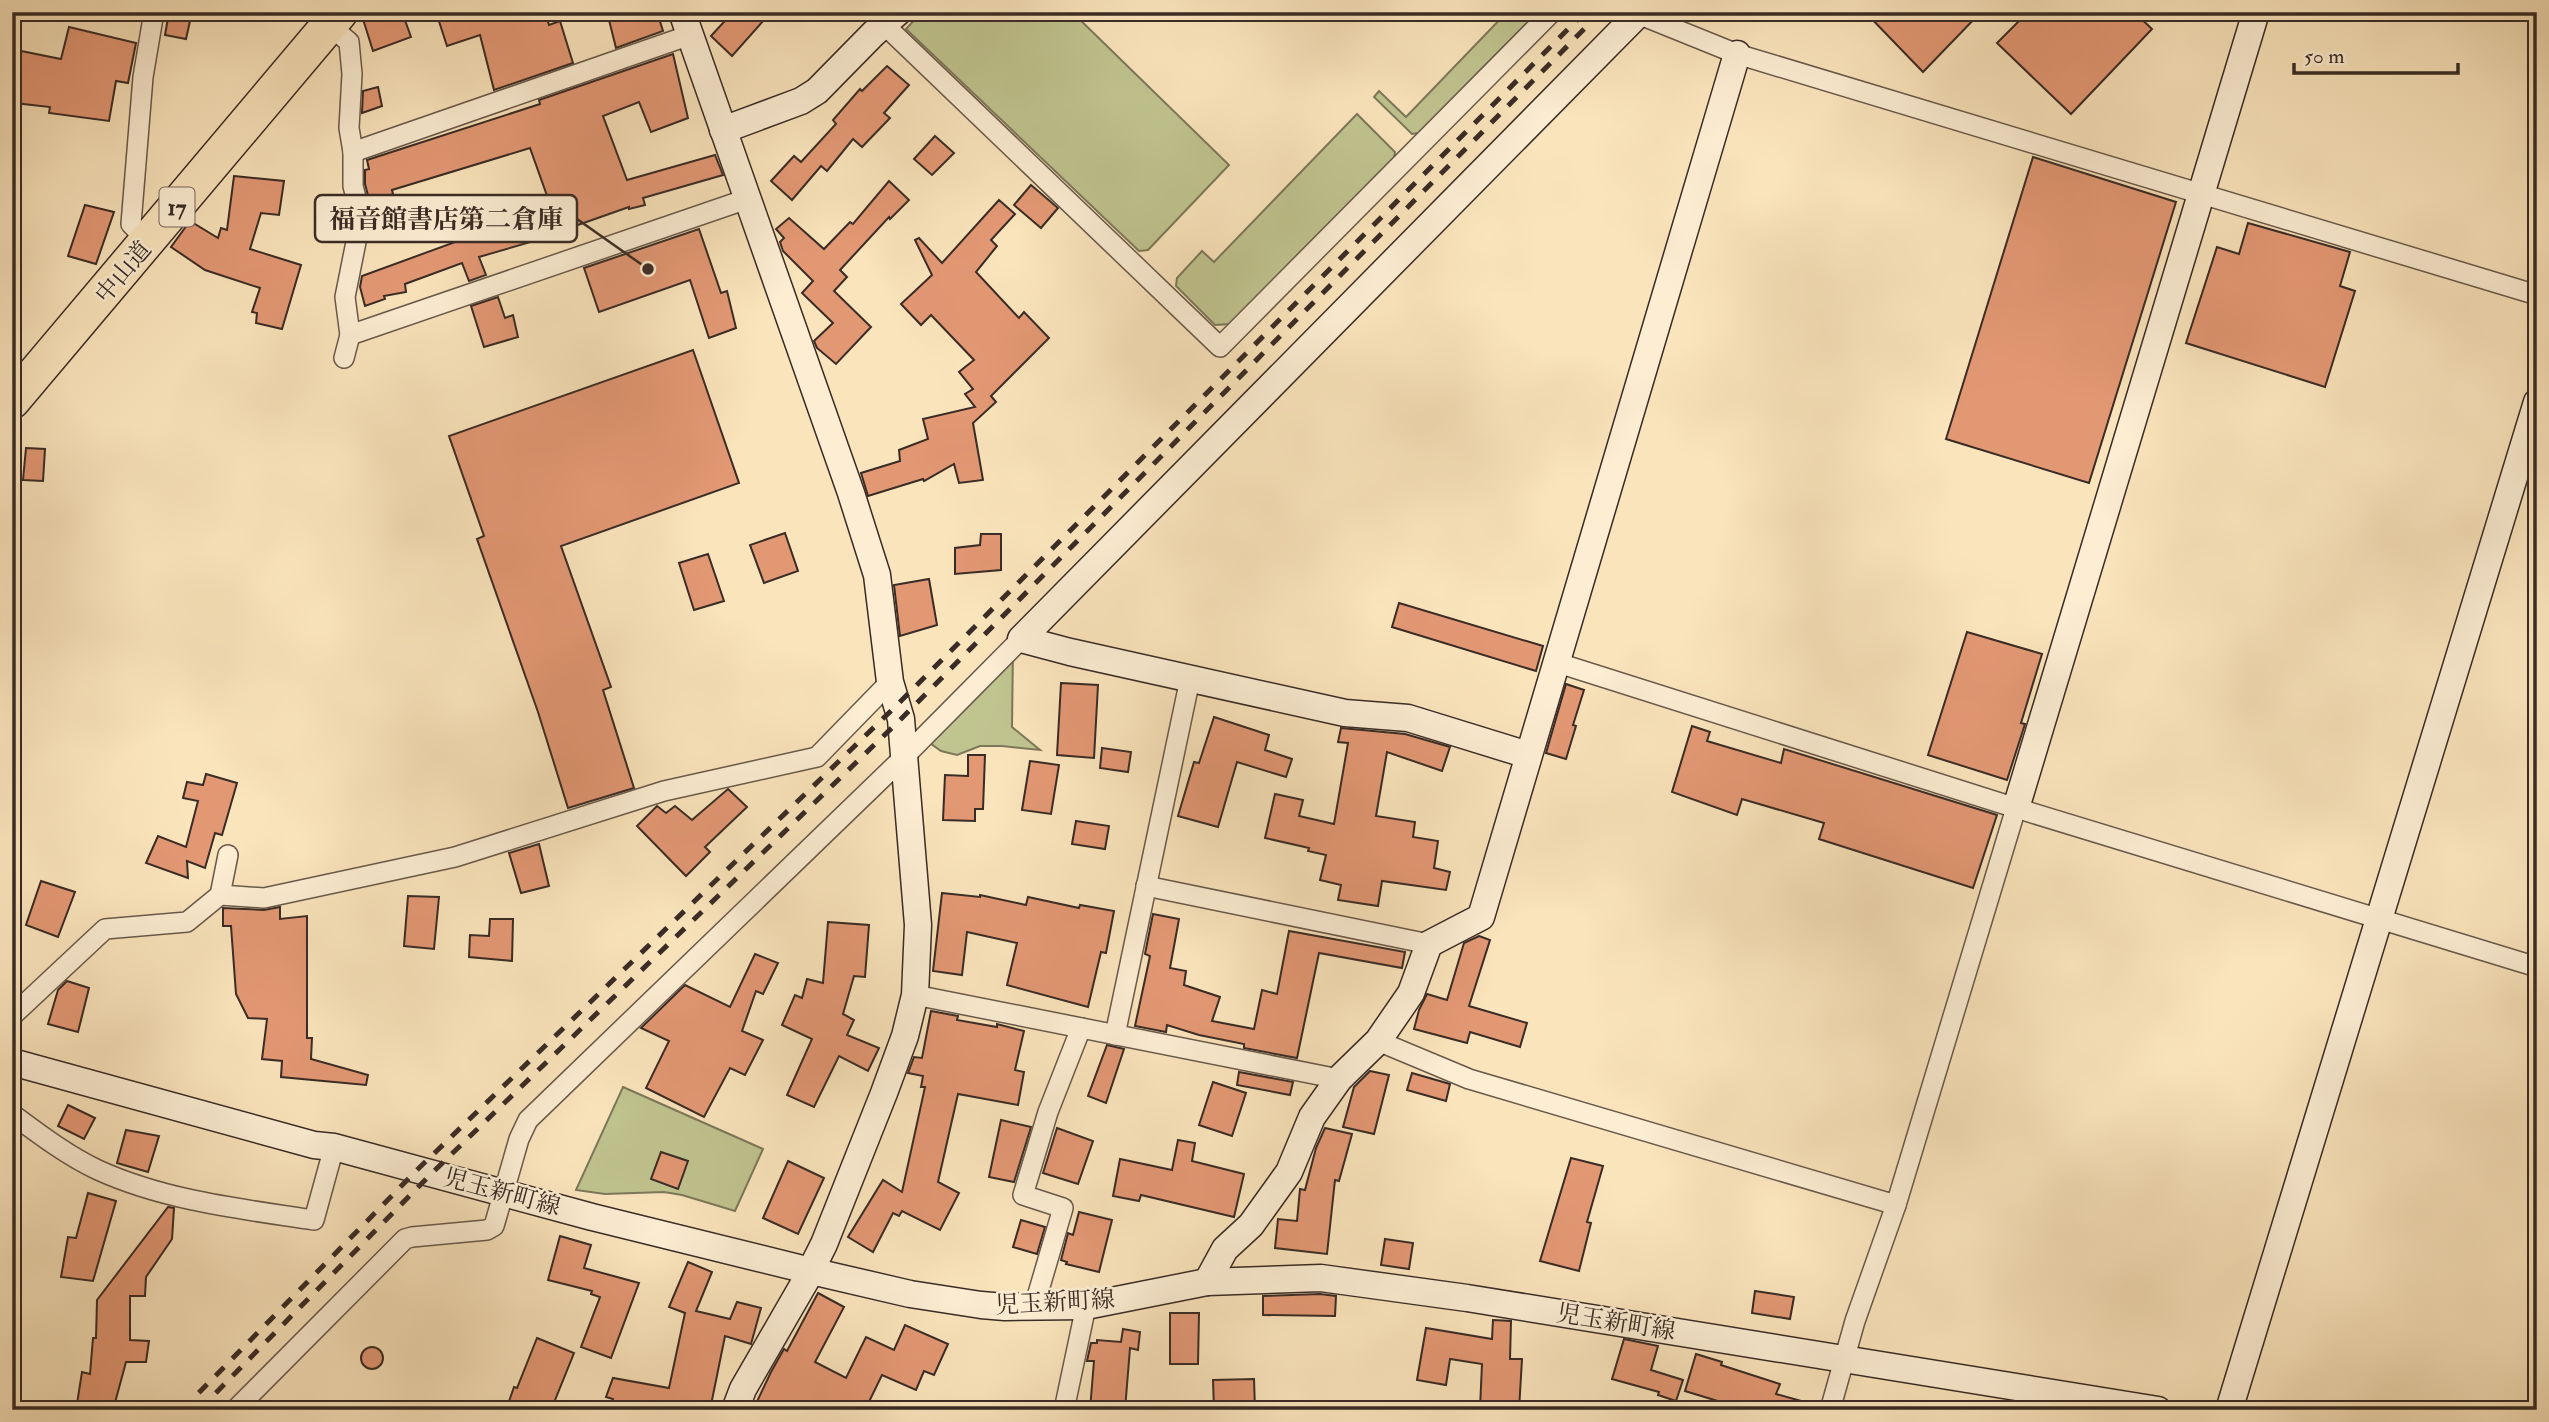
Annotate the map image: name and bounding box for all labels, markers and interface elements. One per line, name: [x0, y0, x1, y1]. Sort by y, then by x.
scale bar: [2294, 32, 2458, 76]
text: 50 m: [2304, 43, 2345, 70]
road number: 17: [160, 188, 194, 227]
callout: 福音館書店第二倉庫: [315, 195, 577, 242]
text: 福音館書店第二倉庫: [329, 204, 563, 236]
street label: 中山道: [88, 235, 158, 310]
street label: 児玉新町線: [440, 1162, 564, 1223]
street label: 児玉新町線: [994, 1284, 1116, 1321]
street label: 児玉新町線: [1554, 1298, 1678, 1347]

